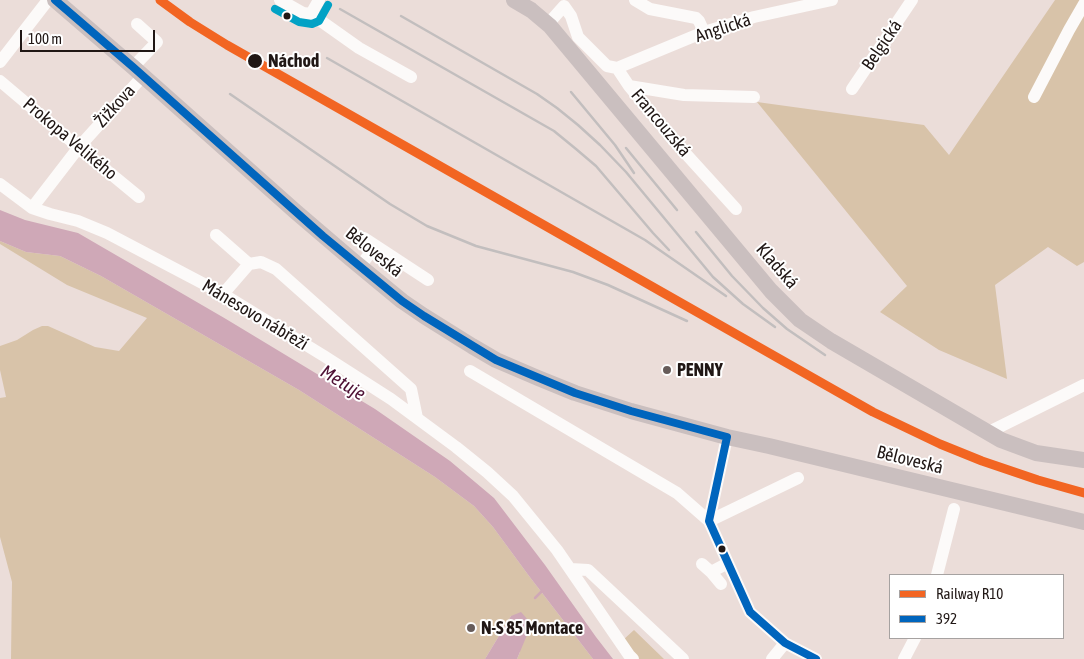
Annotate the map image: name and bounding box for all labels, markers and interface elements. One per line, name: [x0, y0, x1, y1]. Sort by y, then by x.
street label: Anglická: [692, 9, 754, 47]
unlabelled marker: [282, 11, 292, 21]
street label: Belgická: [857, 16, 907, 74]
scale bar: [22, 20, 158, 52]
text: 100 m: [28, 30, 62, 47]
place label: Náchod: [268, 50, 319, 72]
marker: Náchod: [246, 52, 264, 70]
street label: Žižkova: [90, 80, 140, 132]
street label: Francouzská: [626, 85, 696, 161]
street label: Prokopa Velikého: [19, 93, 121, 185]
street label: Běloveská: [341, 222, 407, 282]
street label: Kladská: [751, 239, 803, 293]
street label: Mánesovo nábřeží: [198, 275, 312, 355]
place label: PENNY: [677, 359, 723, 381]
water label: Metuje: [316, 360, 370, 406]
marker: PENNY: [661, 364, 673, 376]
street label: Běloveská: [875, 441, 945, 479]
unlabelled marker: [717, 544, 727, 554]
legend: [889, 574, 1064, 639]
text: Railway R10: [936, 585, 1003, 602]
text: 392: [936, 610, 957, 627]
place label: N-S 85 Montace: [481, 617, 583, 639]
marker: N-S 85 Montace: [465, 622, 477, 634]

